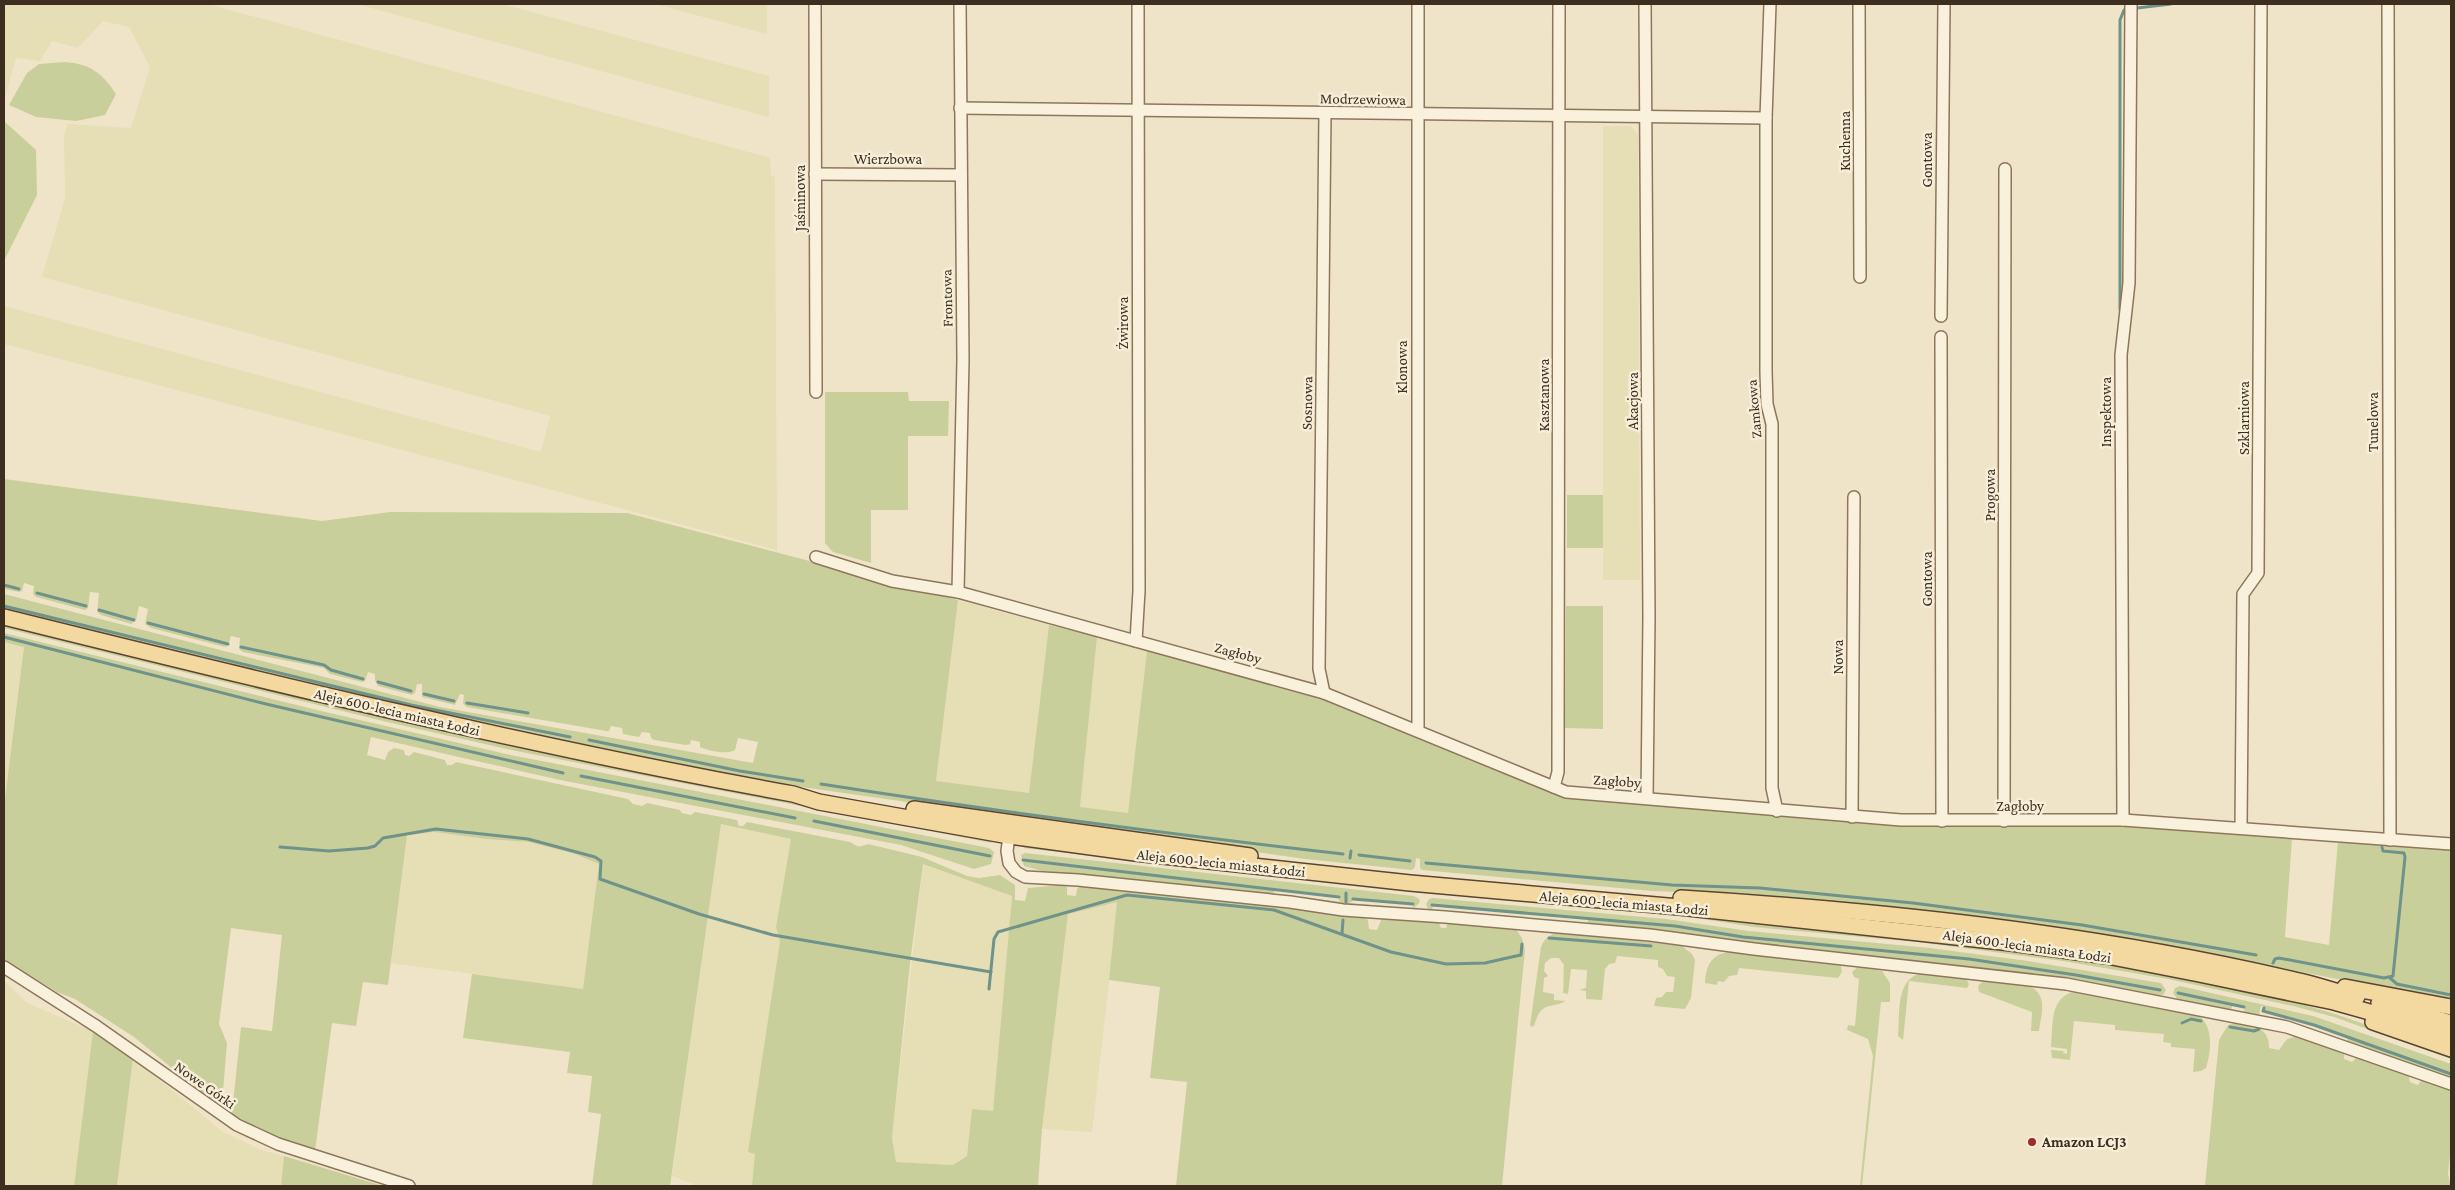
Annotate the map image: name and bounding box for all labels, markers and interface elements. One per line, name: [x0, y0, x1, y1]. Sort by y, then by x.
street label: Modrzewiowa: [1320, 90, 1406, 108]
street label: Kuchenna: [1837, 111, 1853, 171]
street label: Gontowa: [1919, 132, 1935, 188]
street label: Wierzbowa: [854, 151, 922, 167]
street label: Jaśminowa: [792, 165, 809, 233]
street label: Frontowa: [938, 269, 956, 327]
street label: Żwirowa: [1115, 297, 1131, 349]
street label: Klonowa: [1394, 340, 1410, 394]
street label: Kasztanowa: [1536, 359, 1552, 431]
street label: Akacjowa: [1625, 372, 1642, 430]
street label: Sosnowa: [1299, 376, 1315, 430]
street label: Inspektowa: [2098, 377, 2115, 447]
street label: Zamkowa: [1743, 379, 1765, 439]
street label: Szklarniowa: [2236, 381, 2252, 455]
street label: Tunelowa: [2365, 392, 2381, 452]
street label: Progowa: [1982, 469, 1999, 521]
street label: Gontowa: [1919, 551, 1935, 607]
street label: Zagłoby: [1212, 639, 1263, 668]
street label: Nowa: [1830, 639, 1846, 675]
street label: Aleja 600-lecia miasta Łodzi: [312, 685, 481, 740]
street label: Zagłoby: [1592, 771, 1642, 792]
street label: Zagłoby: [1996, 798, 2044, 815]
street label: Aleja 600-lecia miasta Łodzi: [1136, 846, 1306, 881]
street label: Aleja 600-lecia miasta Łodzi: [1539, 888, 1709, 919]
street label: Aleja 600-lecia miasta Łodzi: [1942, 926, 2112, 967]
street label: Nowe Górki: [171, 1058, 239, 1112]
place label: Amazon LCJ3: [2041, 1134, 2127, 1150]
marker: Amazon LCJ3: [2026, 1136, 2038, 1148]

